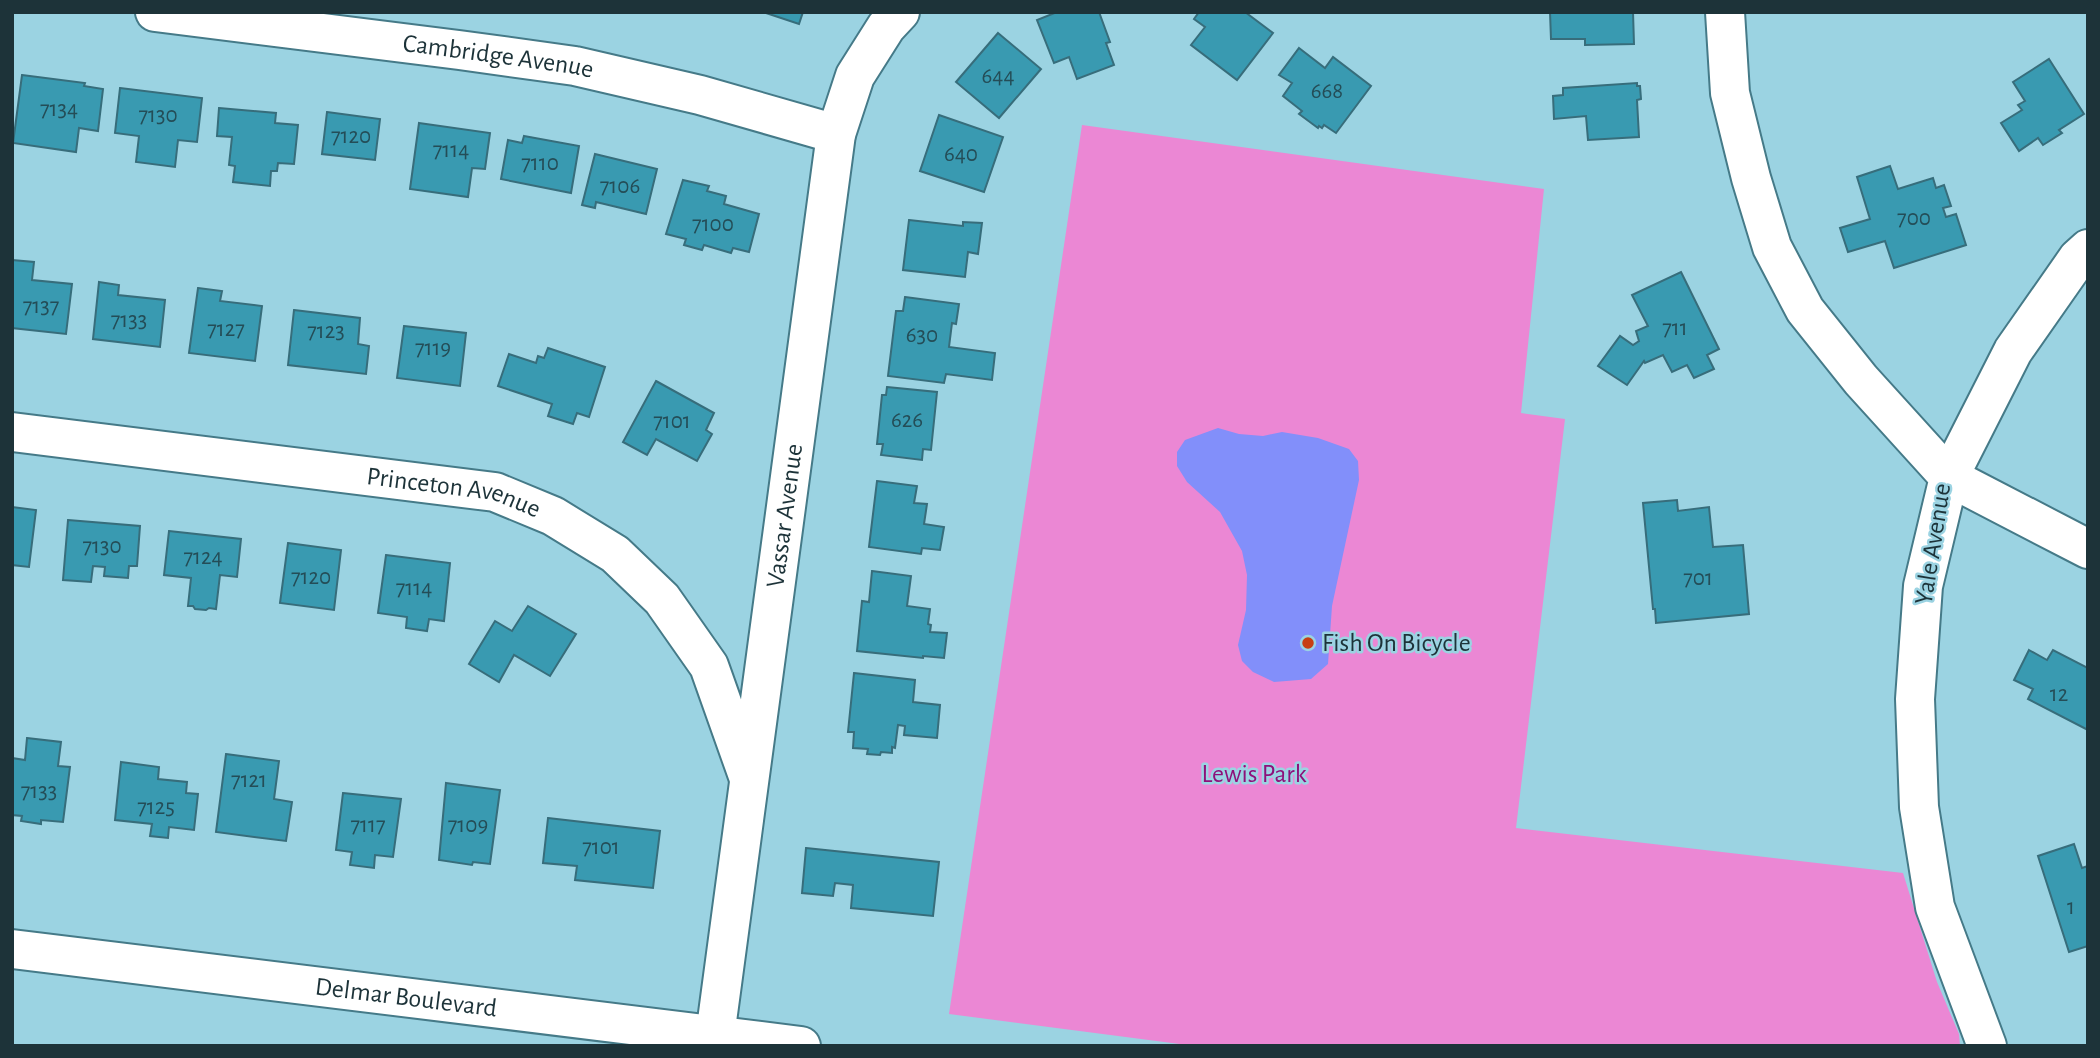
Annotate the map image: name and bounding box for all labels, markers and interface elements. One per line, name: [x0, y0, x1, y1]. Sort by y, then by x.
street label: Cambridge Avenue: [401, 30, 596, 83]
house number: 644: [982, 65, 1014, 88]
house number: 668: [1311, 80, 1343, 103]
house number: 7134: [40, 98, 78, 121]
house number: 7130: [138, 104, 178, 127]
house number: 7120: [331, 125, 371, 148]
house number: 7114: [433, 139, 469, 162]
house number: 640: [944, 143, 978, 166]
house number: 7110: [521, 152, 559, 175]
house number: 7106: [600, 175, 640, 198]
house number: 700: [1897, 207, 1931, 230]
house number: 7100: [692, 213, 734, 236]
house number: 7137: [23, 295, 59, 318]
house number: 7133: [111, 309, 147, 332]
house number: 711: [1662, 317, 1688, 340]
house number: 7127: [207, 318, 245, 341]
house number: 7123: [307, 320, 345, 343]
house number: 630: [906, 324, 938, 347]
house number: 7119: [415, 337, 451, 360]
house number: 626: [891, 409, 923, 432]
house number: 7101: [653, 410, 691, 433]
street label: Vassar Avenue: [762, 442, 807, 589]
street label: Princeton Avenue: [365, 463, 544, 522]
street label: Yale Avenue: [1911, 481, 1955, 607]
house number: 7130: [82, 535, 122, 558]
house number: 7124: [183, 546, 223, 569]
house number: 7120: [291, 566, 331, 589]
house number: 701: [1683, 567, 1713, 590]
house number: 7114: [396, 577, 432, 600]
place label: Fish On Bicycle: [1322, 630, 1471, 656]
marker: Fish On Bicycle: [1300, 635, 1316, 651]
house number: 12: [2050, 683, 2068, 706]
park label: Lewis Park: [1201, 761, 1307, 787]
house number: 7121: [231, 769, 267, 792]
house number: 7133: [21, 780, 57, 803]
house number: 7125: [137, 796, 175, 819]
house number: 7117: [350, 814, 386, 837]
house number: 7109: [448, 814, 488, 837]
house number: 7101: [582, 836, 620, 859]
house number: 1: [2067, 896, 2075, 919]
street label: Delmar Boulevard: [314, 973, 498, 1022]

